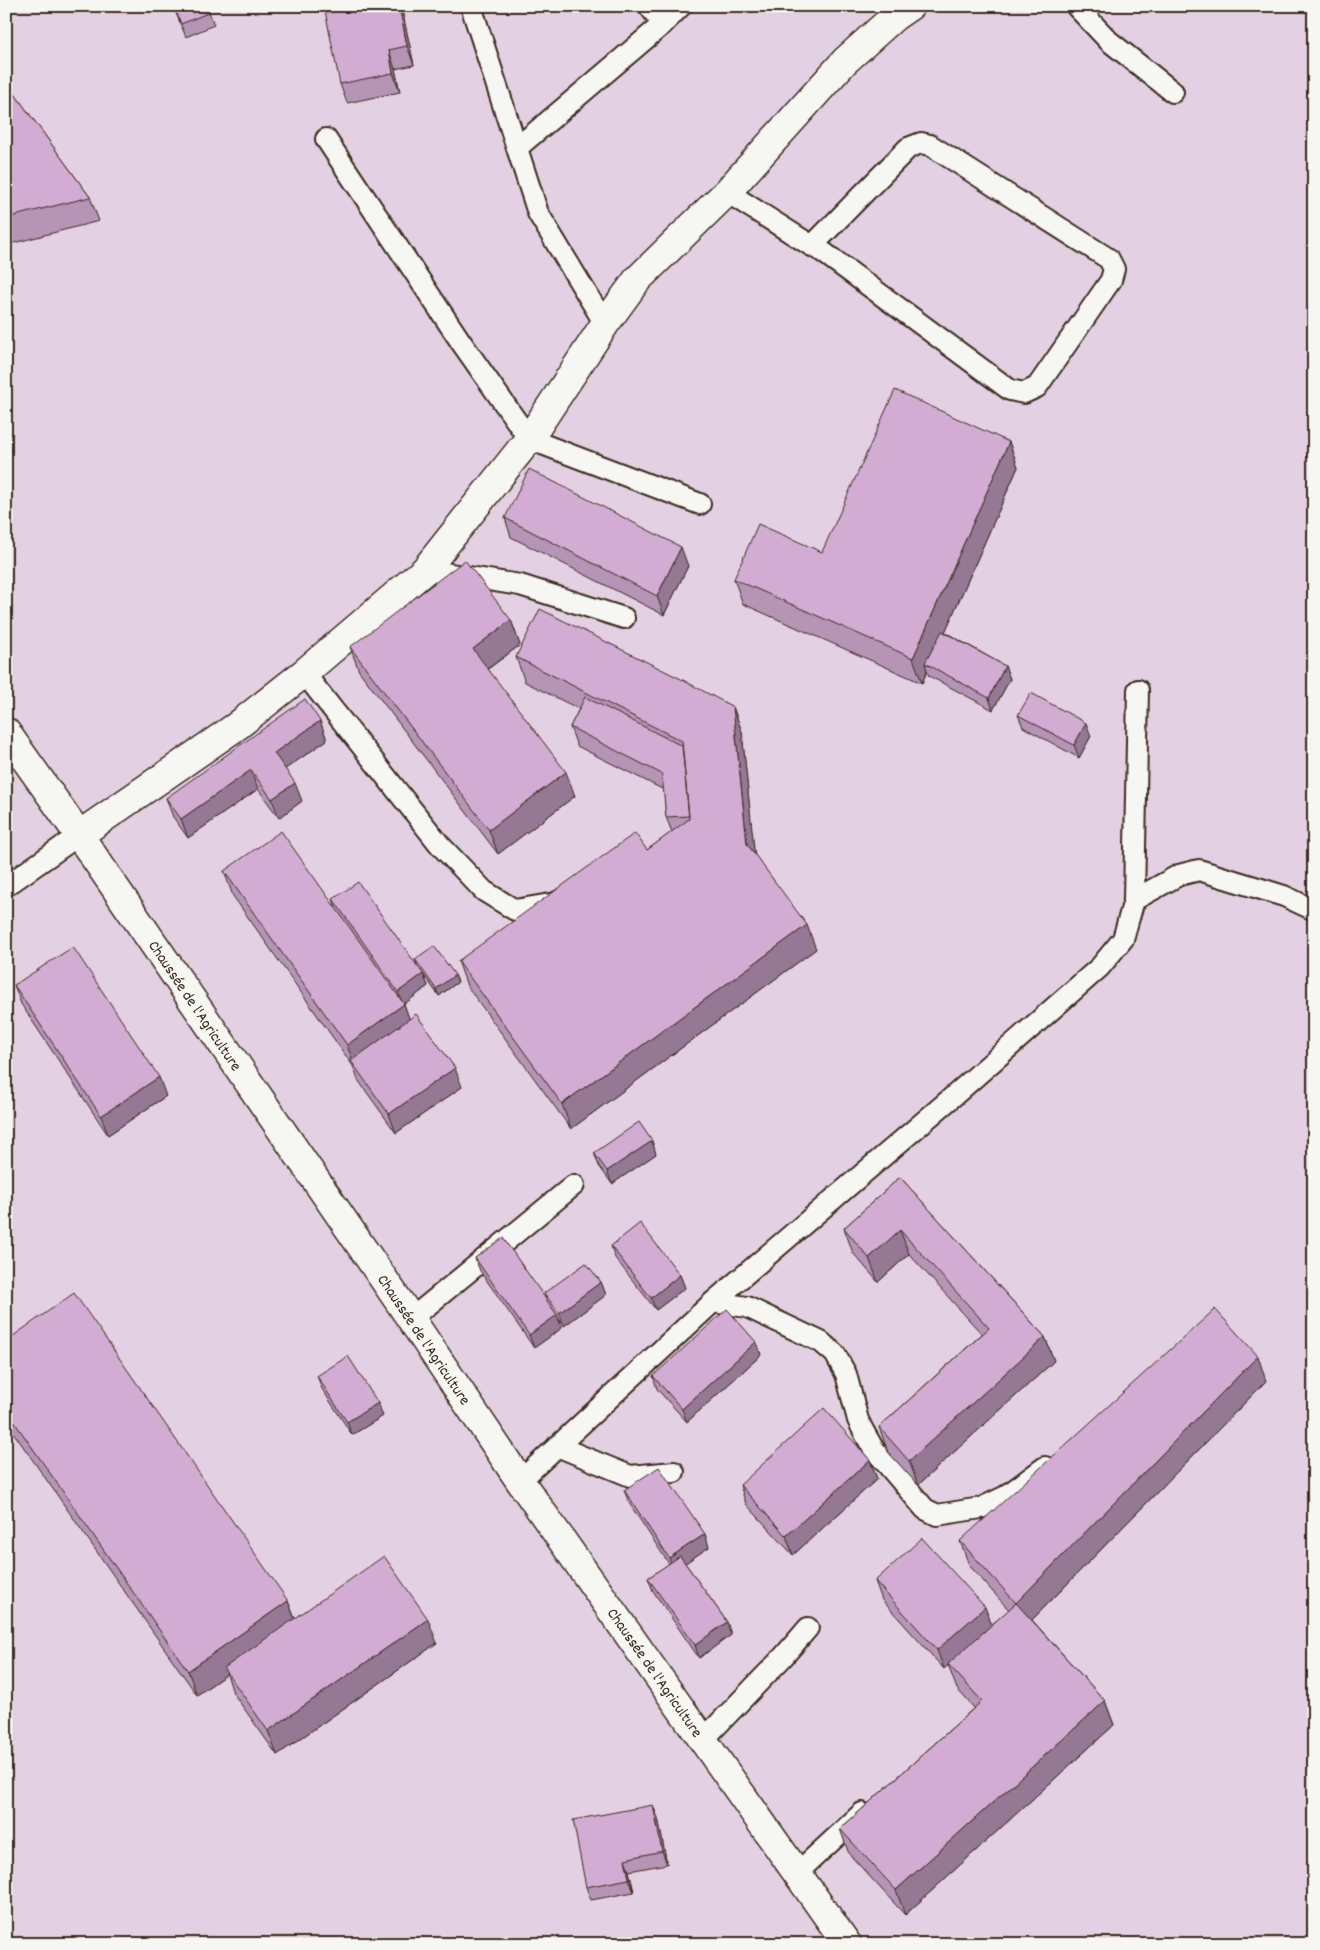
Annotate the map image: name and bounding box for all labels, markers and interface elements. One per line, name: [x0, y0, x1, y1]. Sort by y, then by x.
street label: Chaussée de l'Agriculture: [142, 936, 246, 1076]
street label: Chaussée de l'Agriculture: [371, 1270, 475, 1410]
street label: Chaussée de l'Agriculture: [601, 1604, 707, 1743]

